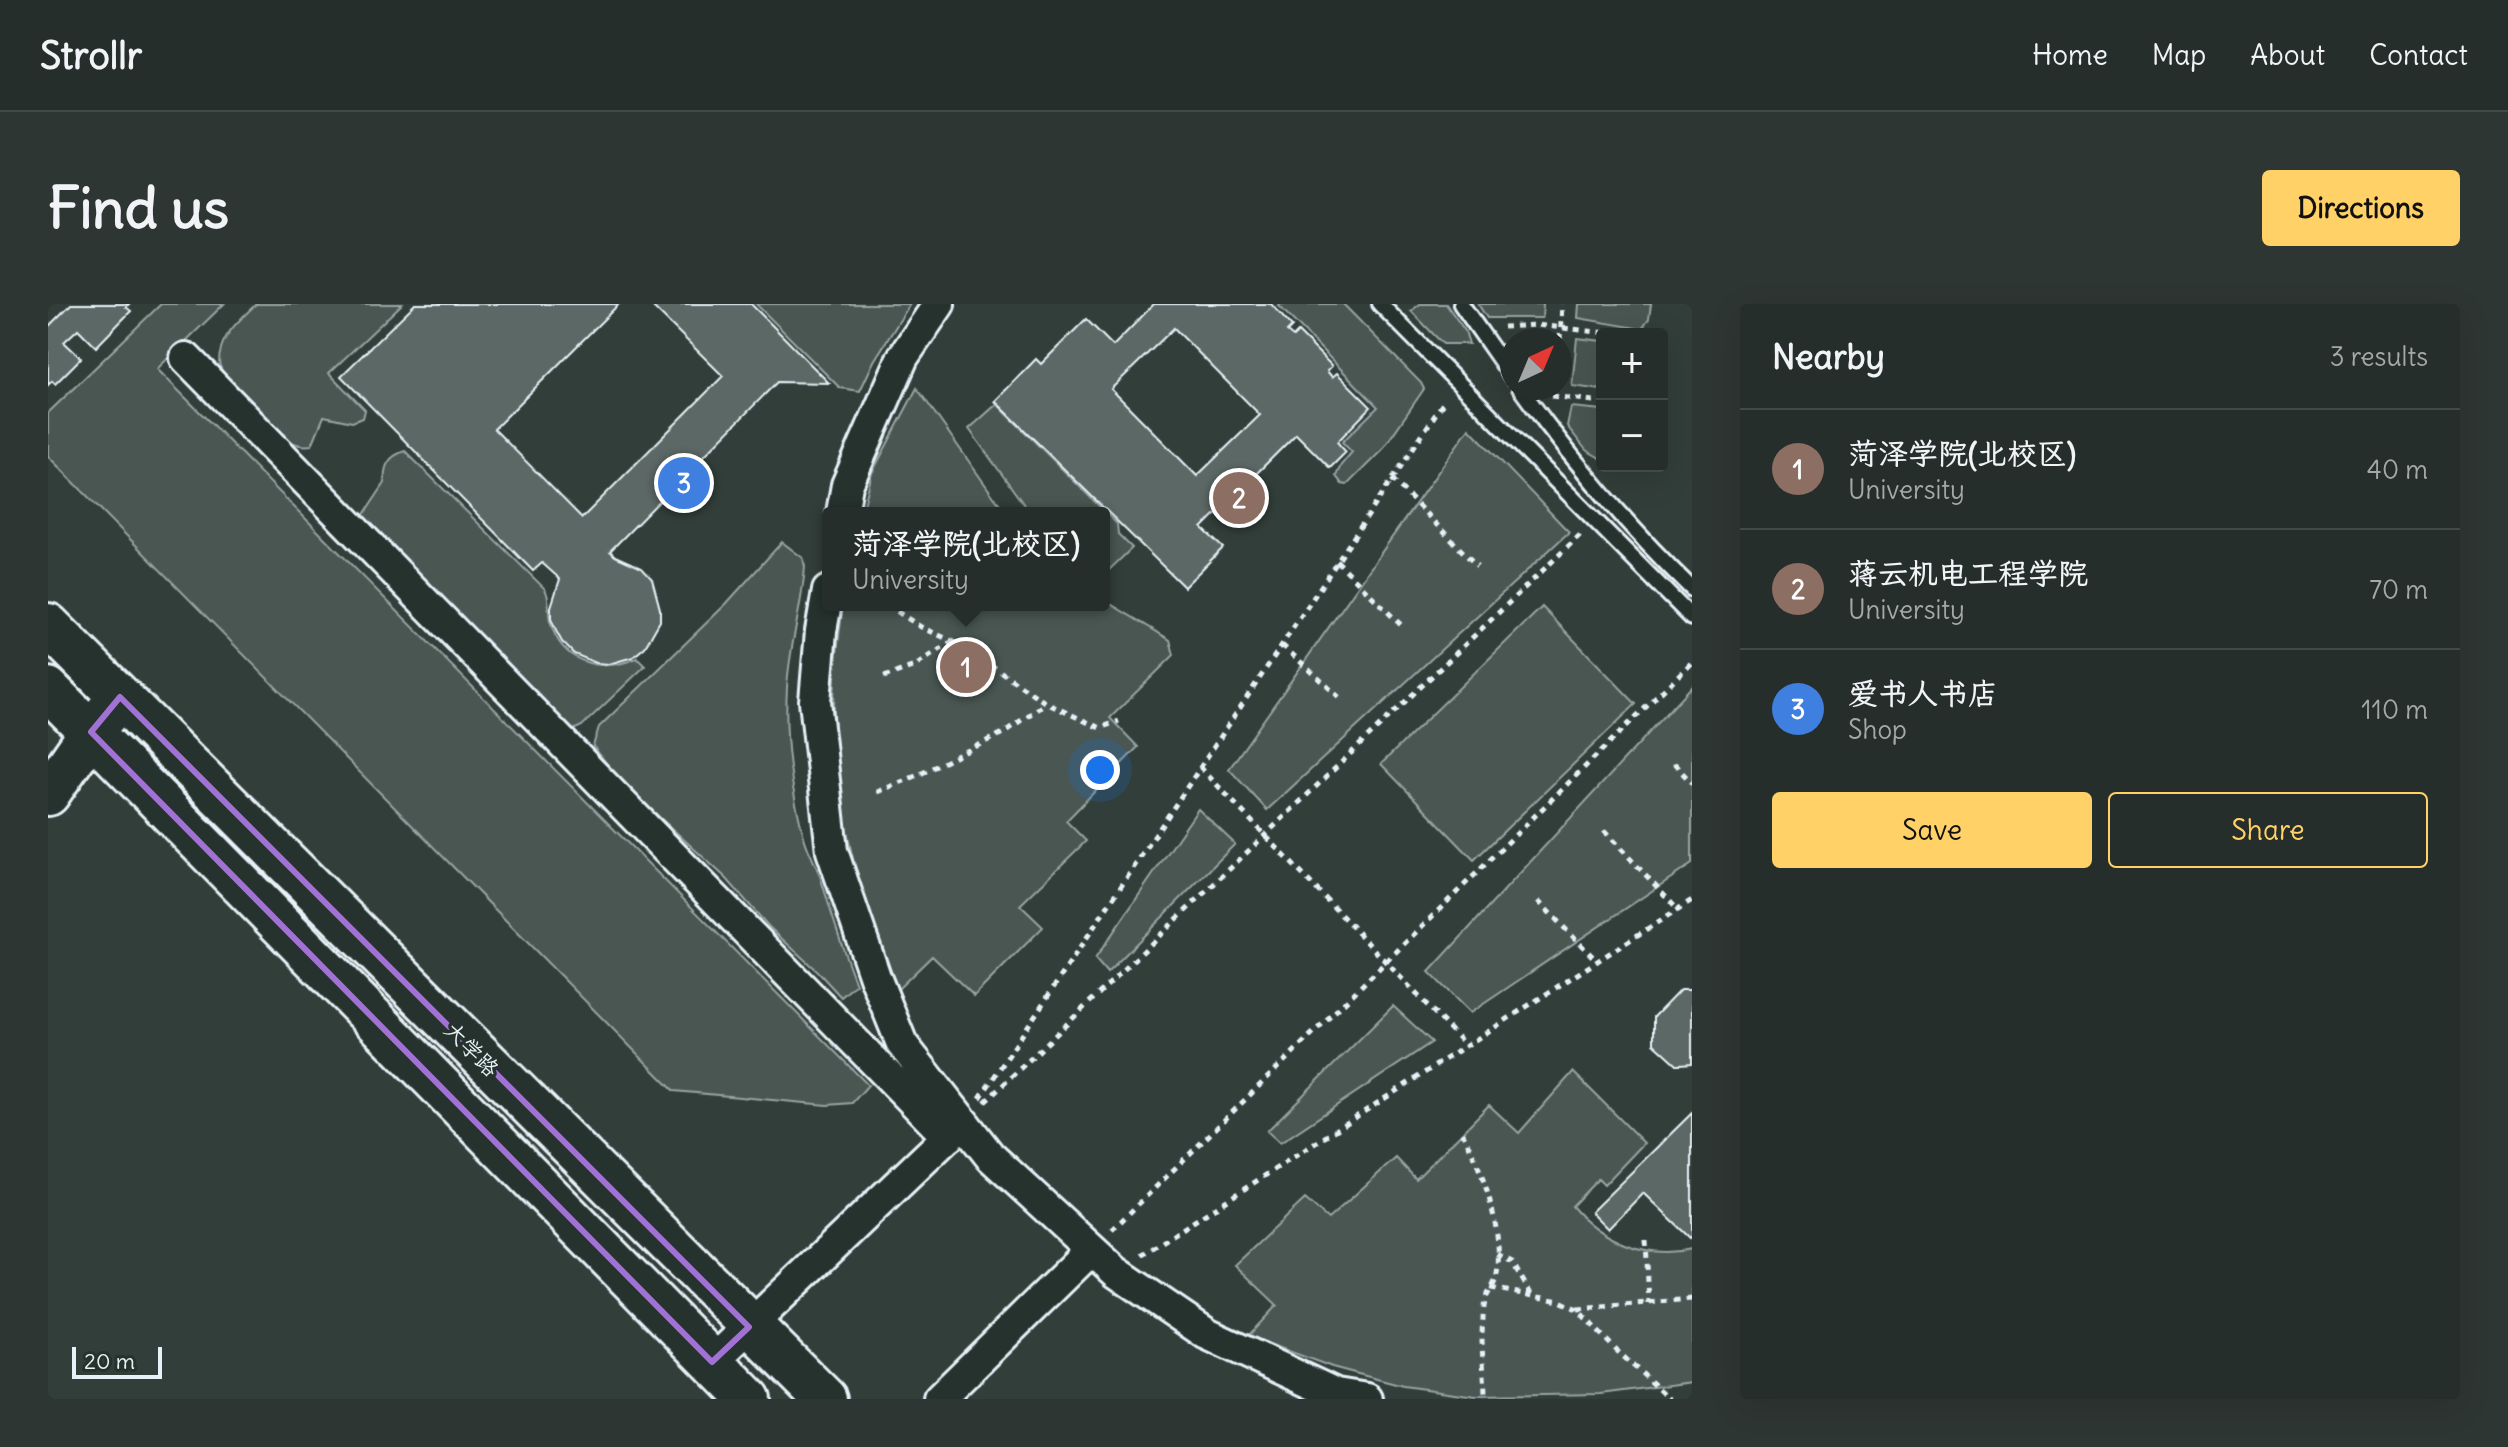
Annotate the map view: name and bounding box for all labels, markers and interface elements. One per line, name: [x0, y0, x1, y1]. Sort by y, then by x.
text: Strollr: [40, 32, 142, 79]
text: Home: [2032, 37, 2108, 73]
text: Map: [2152, 37, 2206, 73]
text: About: [2250, 37, 2325, 73]
text: Contact: [2369, 37, 2468, 73]
button: Directions: [2262, 170, 2460, 246]
text: Find us: [48, 173, 229, 243]
north arrow: [1500, 328, 1572, 400]
map controls: [1596, 328, 1668, 472]
button: +: [1596, 328, 1668, 400]
text: Nearby: [1772, 335, 1885, 378]
text: 3 results: [2330, 340, 2428, 373]
button: −: [1596, 400, 1668, 472]
text: 菏泽学院(北校区): [1848, 434, 2076, 472]
pin: 3: [658, 453, 710, 513]
text: 1: [1793, 453, 1803, 486]
text: 40 m: [2367, 453, 2428, 486]
pin: 2: [1213, 468, 1265, 528]
text: University: [1848, 473, 1965, 506]
popup: [822, 507, 1110, 611]
text: 菏泽学院(北校区): [852, 524, 1080, 562]
text: 蒋云机电工程学院: [1848, 554, 2088, 592]
text: University: [852, 563, 969, 596]
text: 2: [1791, 573, 1805, 606]
text: 70 m: [2369, 573, 2428, 606]
text: University: [1848, 593, 1965, 626]
pin: 1: [940, 637, 992, 697]
text: 爱书人书店: [1848, 674, 1998, 712]
text: 3: [1791, 693, 1805, 726]
text: 110 m: [2361, 693, 2428, 726]
text: Shop: [1848, 713, 1907, 746]
your location: [1080, 750, 1120, 790]
button: Save: [1772, 792, 2092, 868]
button: Share: [2108, 792, 2428, 868]
street label: 大学路: [439, 1016, 505, 1082]
scale bar: [72, 1343, 162, 1379]
text: 20 m: [84, 1347, 135, 1375]

